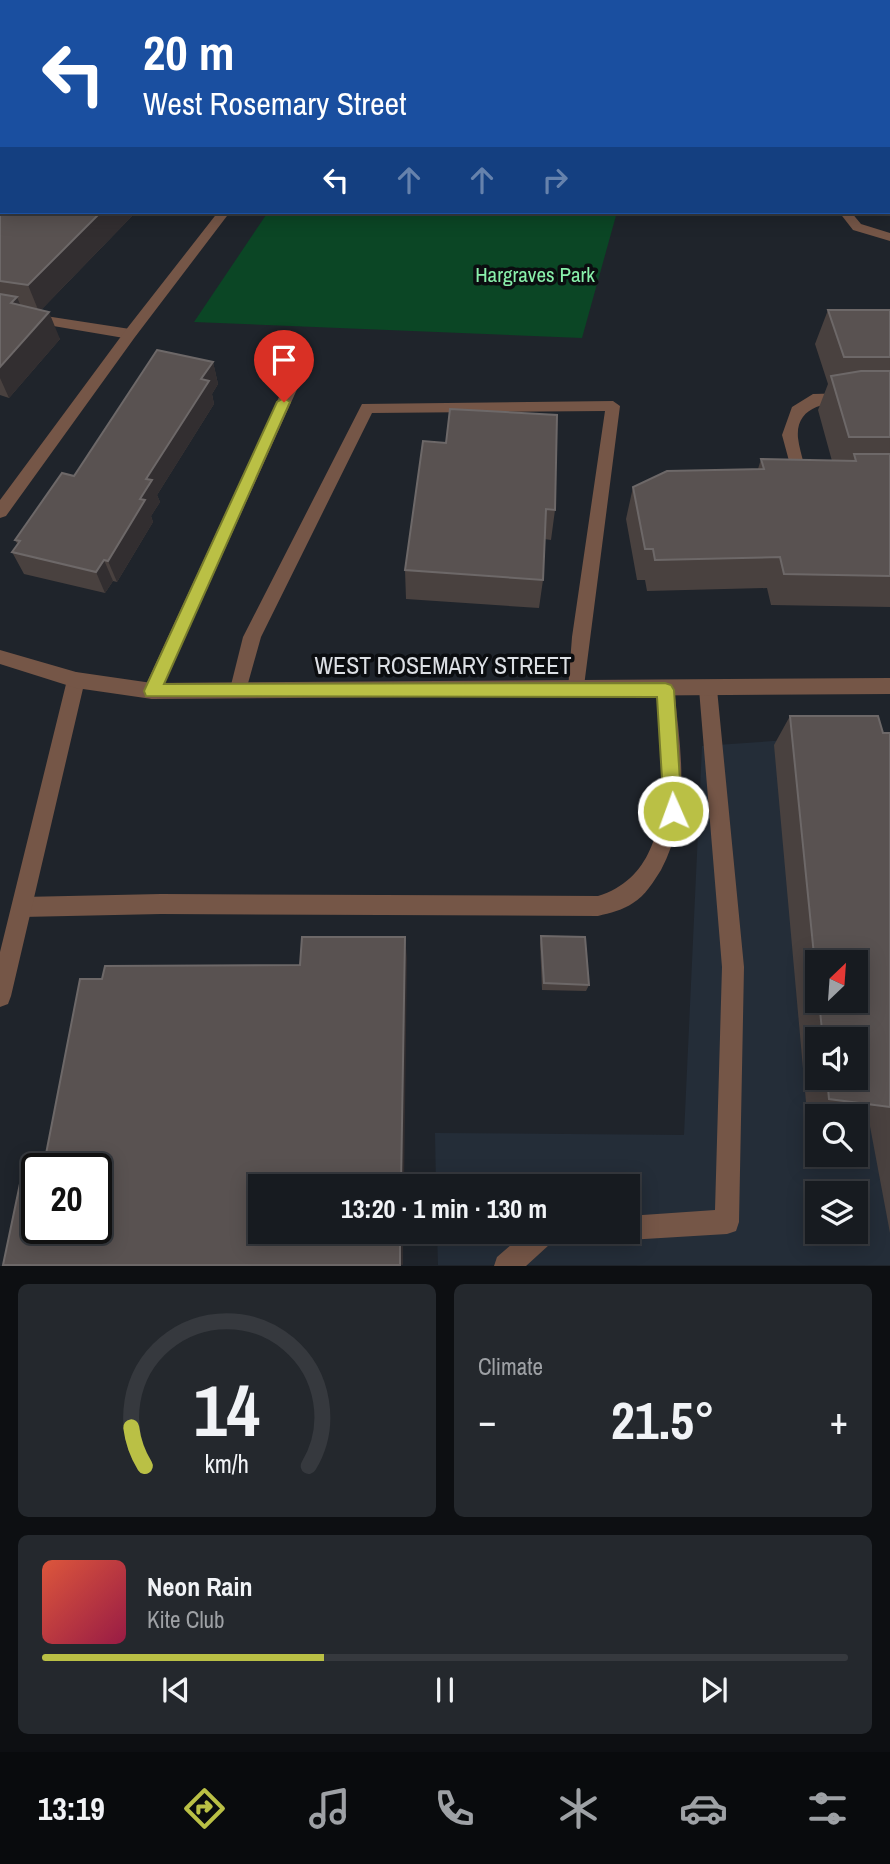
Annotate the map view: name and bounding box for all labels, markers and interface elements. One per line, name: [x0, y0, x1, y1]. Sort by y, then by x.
text: 20 m: [143, 19, 235, 85]
icon: left: [28, 28, 119, 119]
text: West Rosemary Street: [143, 82, 407, 125]
icon: left: [317, 161, 355, 199]
icon: ahead: [390, 161, 428, 199]
icon: ahead: [463, 161, 501, 199]
icon: right: [536, 161, 574, 199]
park label: Hargraves Park: [475, 260, 595, 289]
pin: [254, 330, 314, 402]
icon: arrive: [265, 341, 303, 379]
street label: WEST ROSEMARY STREET: [314, 649, 572, 681]
position arrow: [636, 774, 710, 848]
north arrow: [805, 950, 868, 1013]
map controls: [805, 950, 868, 1244]
button: sound: [805, 1027, 868, 1090]
button: search: [805, 1104, 868, 1167]
speed limit sign: 20: [21, 1153, 112, 1244]
button: layers: [805, 1181, 868, 1244]
text: 13:20 · 1 min · 130 m: [341, 1191, 547, 1226]
text: Climate: [478, 1351, 543, 1382]
text: 14: [194, 1362, 260, 1460]
text: 21.5°: [611, 1385, 715, 1455]
text: −: [478, 1395, 496, 1446]
text: +: [830, 1395, 848, 1446]
text: km/h: [205, 1447, 249, 1481]
text: Neon Rain: [147, 1569, 252, 1604]
text: Kite Club: [147, 1604, 225, 1635]
icon: previous: [157, 1671, 195, 1709]
icon: pause: [426, 1671, 464, 1709]
icon: next: [695, 1671, 733, 1709]
icon: directions: [180, 1784, 229, 1833]
icon: music: [305, 1784, 354, 1833]
icon: phone: [430, 1784, 479, 1833]
icon: climate: [554, 1784, 603, 1833]
icon: car: [679, 1784, 728, 1833]
icon: filters: [803, 1784, 852, 1833]
text: 13:19: [38, 1787, 105, 1830]

